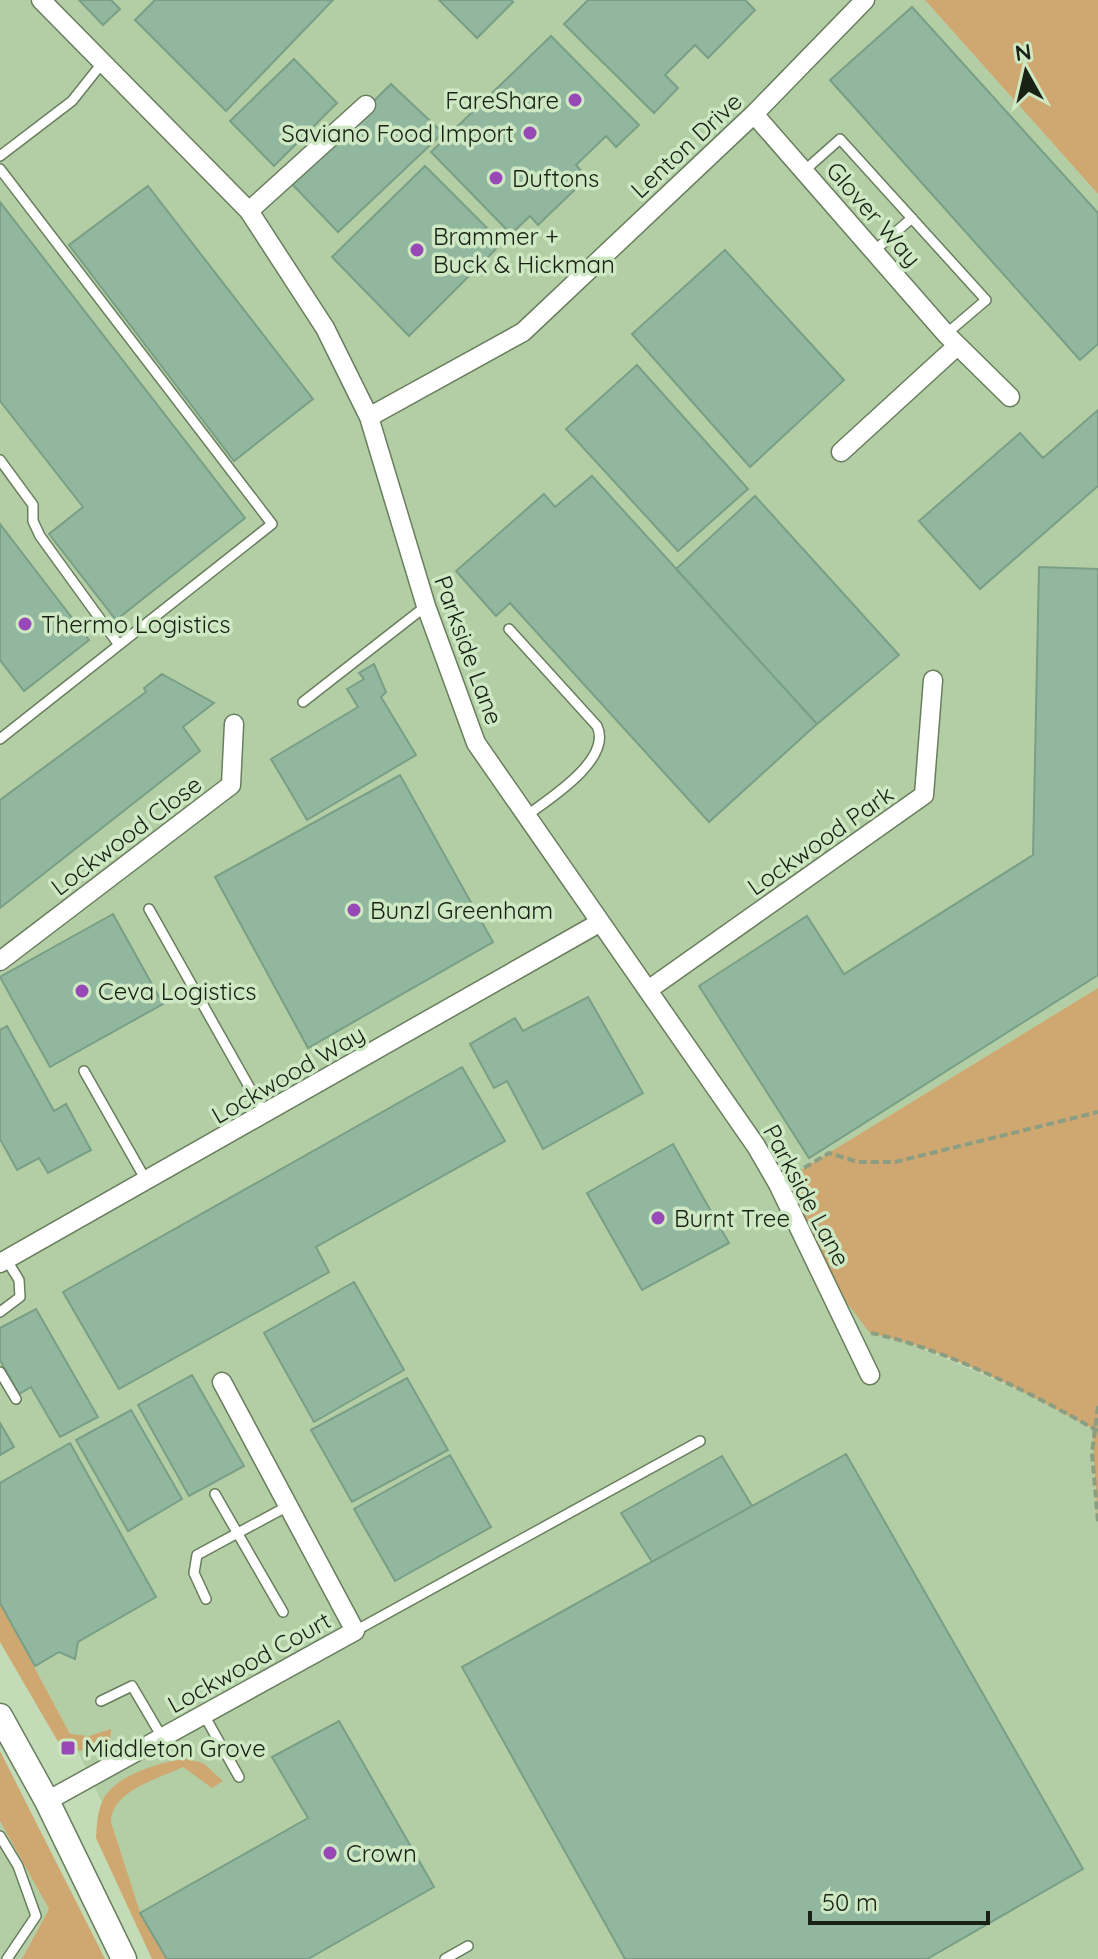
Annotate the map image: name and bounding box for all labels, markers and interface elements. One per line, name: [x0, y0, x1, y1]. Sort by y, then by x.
north arrow: [986, 32, 1066, 112]
text: N: [1013, 37, 1033, 67]
place label: FareShare: [445, 85, 559, 115]
street label: Lenton Drive: [624, 86, 748, 204]
marker: FareShare: [566, 91, 584, 109]
place label: Saviano Food Import: [281, 118, 514, 148]
marker: Saviano Food Import: [521, 124, 539, 142]
street label: Glover Way: [820, 155, 928, 273]
place label: Duftons: [512, 163, 599, 193]
marker: Duftons: [487, 169, 505, 187]
place label: Brammer + Buck & Hickman: [433, 221, 615, 279]
marker: Brammer + Buck & Hickman: [408, 241, 426, 259]
street label: Parkside Lane: [428, 571, 510, 729]
place label: Thermo Logistics: [41, 609, 230, 639]
marker: Thermo Logistics: [16, 615, 34, 633]
street label: Lockwood Close: [45, 769, 207, 901]
street label: Lockwood Park: [741, 779, 899, 901]
place label: Bunzl Greenham: [370, 895, 553, 925]
marker: Bunzl Greenham: [345, 901, 363, 919]
place label: Ceva Logistics: [98, 976, 256, 1006]
marker: Ceva Logistics: [73, 982, 91, 1000]
street label: Lockwood Way: [206, 1018, 370, 1130]
street label: Parkside Lane: [757, 1119, 857, 1271]
place label: Burnt Tree: [674, 1203, 790, 1233]
marker: Burnt Tree: [649, 1209, 667, 1227]
street label: Lockwood Court: [162, 1605, 336, 1719]
place label: Middleton Grove: [84, 1733, 266, 1763]
marker: Middleton Grove: [59, 1739, 77, 1757]
place label: Crown: [346, 1838, 417, 1868]
marker: Crown: [321, 1844, 339, 1862]
scale bar: [810, 1875, 988, 1925]
text: 50 m: [822, 1887, 878, 1917]

